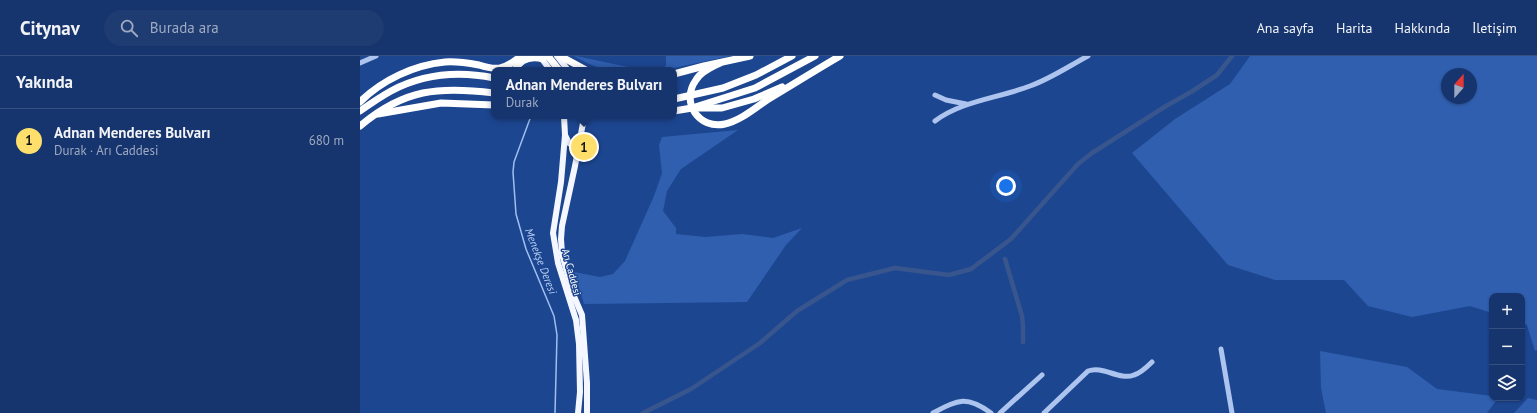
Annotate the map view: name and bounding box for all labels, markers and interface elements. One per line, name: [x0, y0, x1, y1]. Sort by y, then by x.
search box: [104, 10, 384, 46]
text: Citynav: [20, 16, 80, 40]
icon: search: [118, 17, 140, 39]
text: Burada ara: [150, 18, 219, 37]
text: Ana sayfa: [1257, 19, 1314, 37]
text: Harita: [1336, 19, 1373, 37]
text: Hakkında: [1395, 19, 1450, 37]
text: İletişim: [1472, 19, 1517, 37]
popup: [491, 67, 677, 119]
north arrow: [1441, 68, 1477, 104]
text: Yakında: [16, 71, 73, 93]
text: Adnan Menderes Bulvarı: [506, 75, 662, 94]
text: Durak: [506, 94, 538, 111]
text: Adnan Menderes Bulvarı: [54, 123, 211, 142]
text: 1: [25, 132, 33, 149]
text: 680 m: [309, 132, 344, 149]
pin: 1: [571, 132, 597, 162]
text: Durak · Arı Caddesi: [54, 142, 158, 159]
your location: [996, 176, 1016, 196]
water label: Menekşe Deresi: [522, 226, 560, 297]
street label: Arı Caddesi: [559, 247, 584, 297]
map controls: [1489, 293, 1525, 401]
button: +: [1489, 293, 1525, 329]
button: −: [1489, 329, 1525, 365]
button: layers: [1489, 365, 1525, 401]

